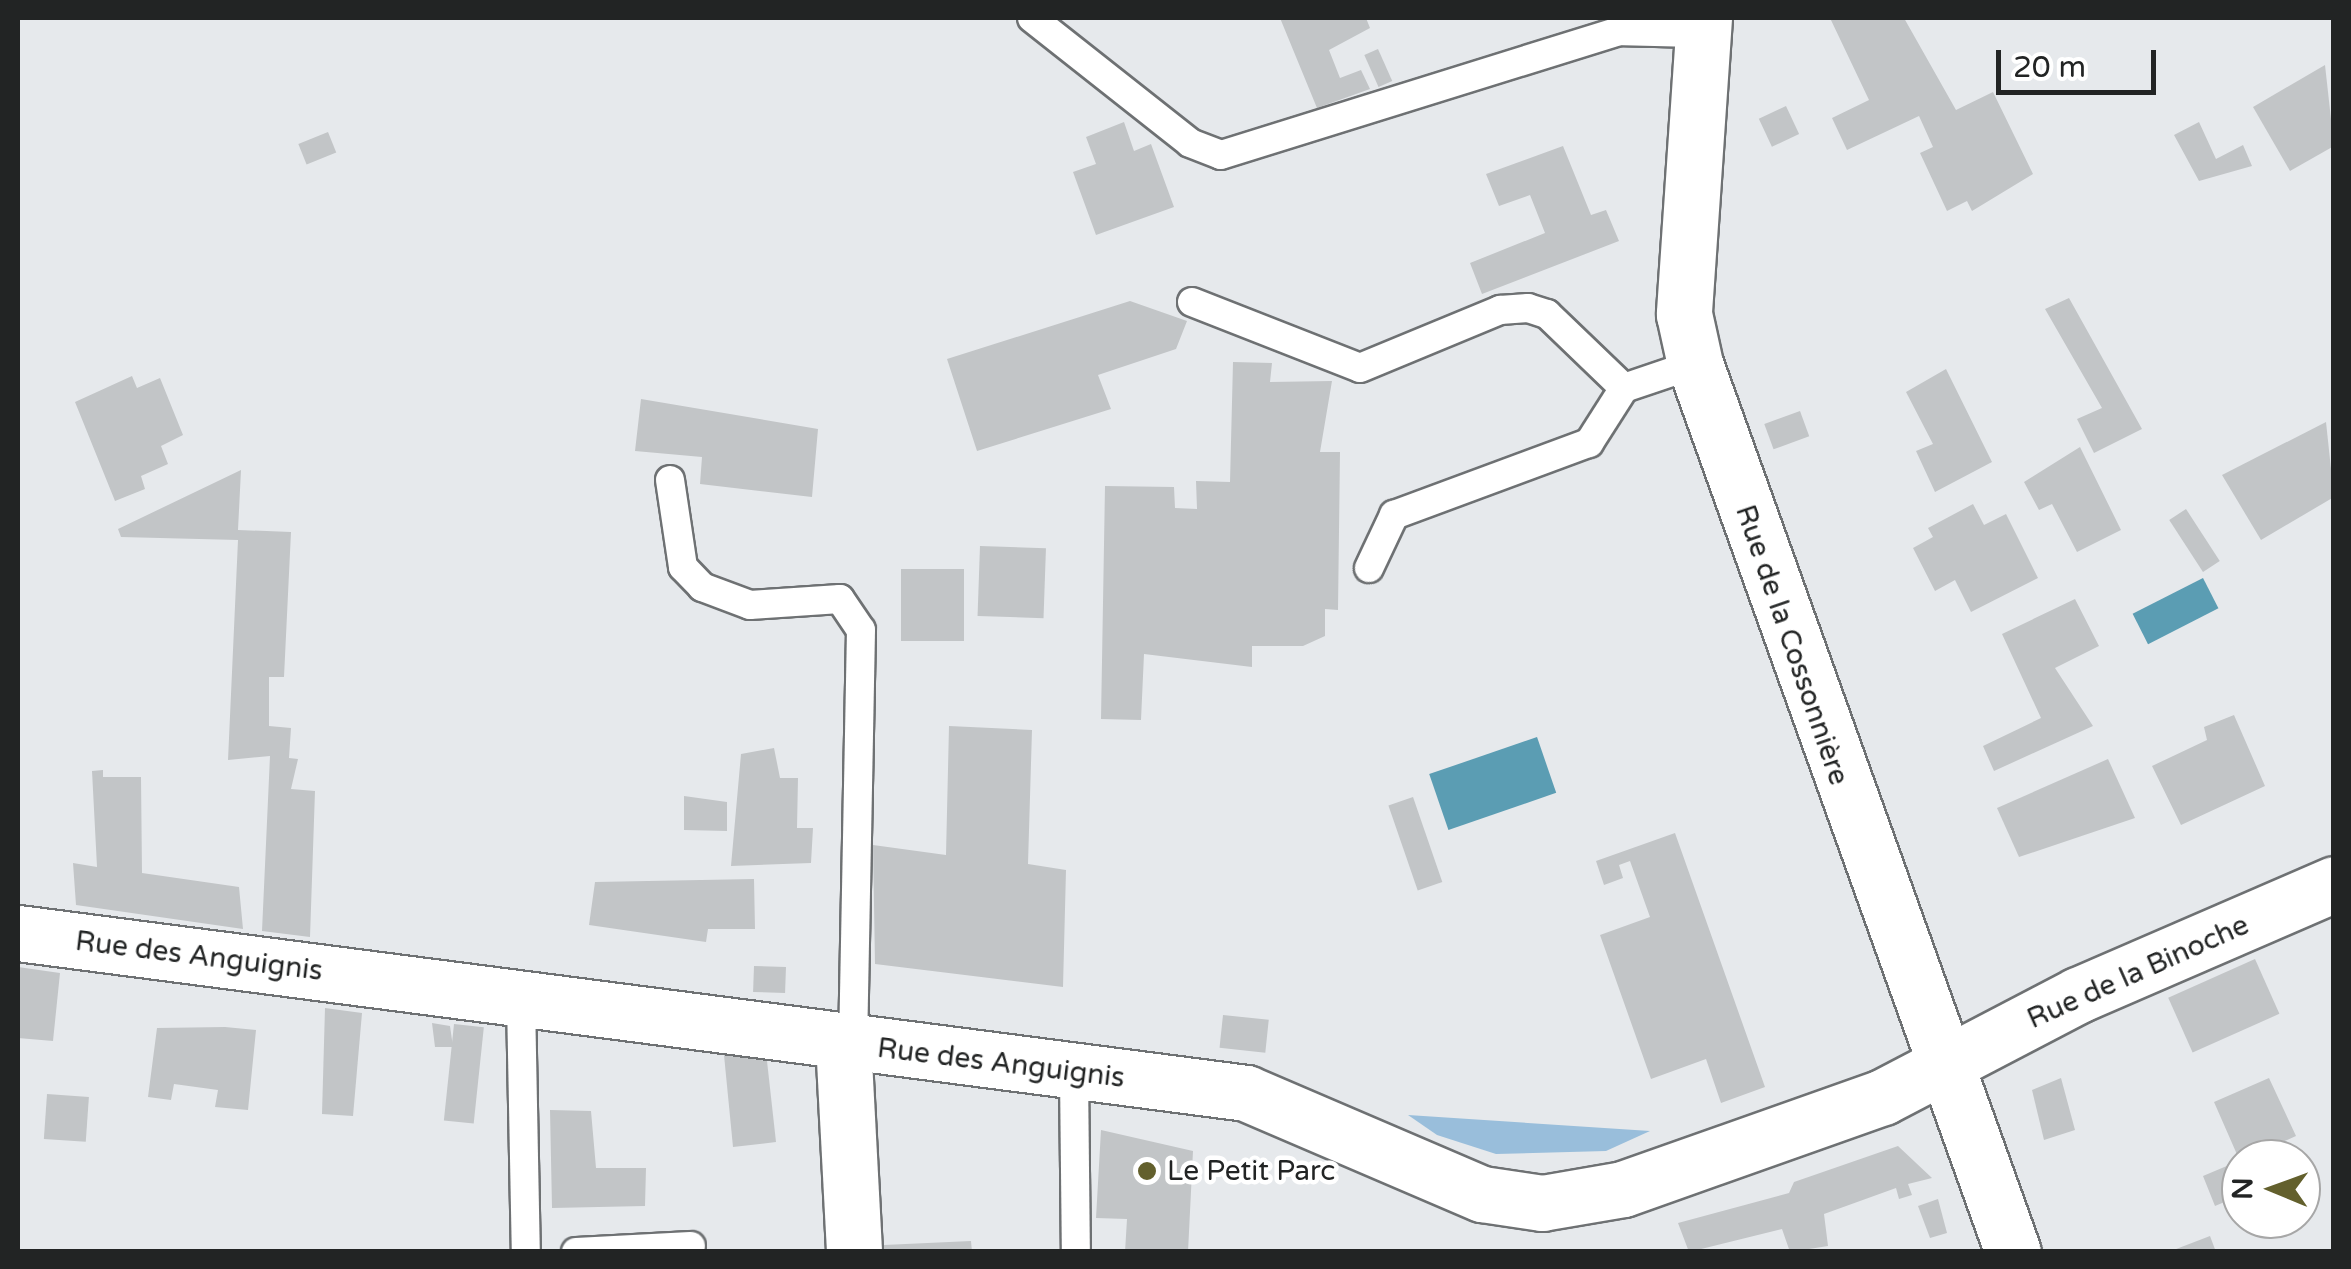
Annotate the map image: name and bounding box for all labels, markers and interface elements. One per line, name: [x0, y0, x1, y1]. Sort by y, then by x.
scale bar: [2001, 30, 2161, 92]
text: 20 m: [2013, 49, 2086, 86]
street label: Rue de la Cossonnière: [1728, 501, 1856, 789]
street label: Rue de la Binoche: [2022, 908, 2254, 1036]
street label: Rue des Anguignis: [73, 924, 325, 988]
street label: Rue des Anguignis: [875, 1031, 1127, 1095]
north arrow: [2221, 1139, 2321, 1239]
place label: Le Petit Parc: [1167, 1154, 1335, 1188]
marker: Le Petit Parc: [1136, 1160, 1158, 1182]
text: N: [2226, 1177, 2260, 1200]

